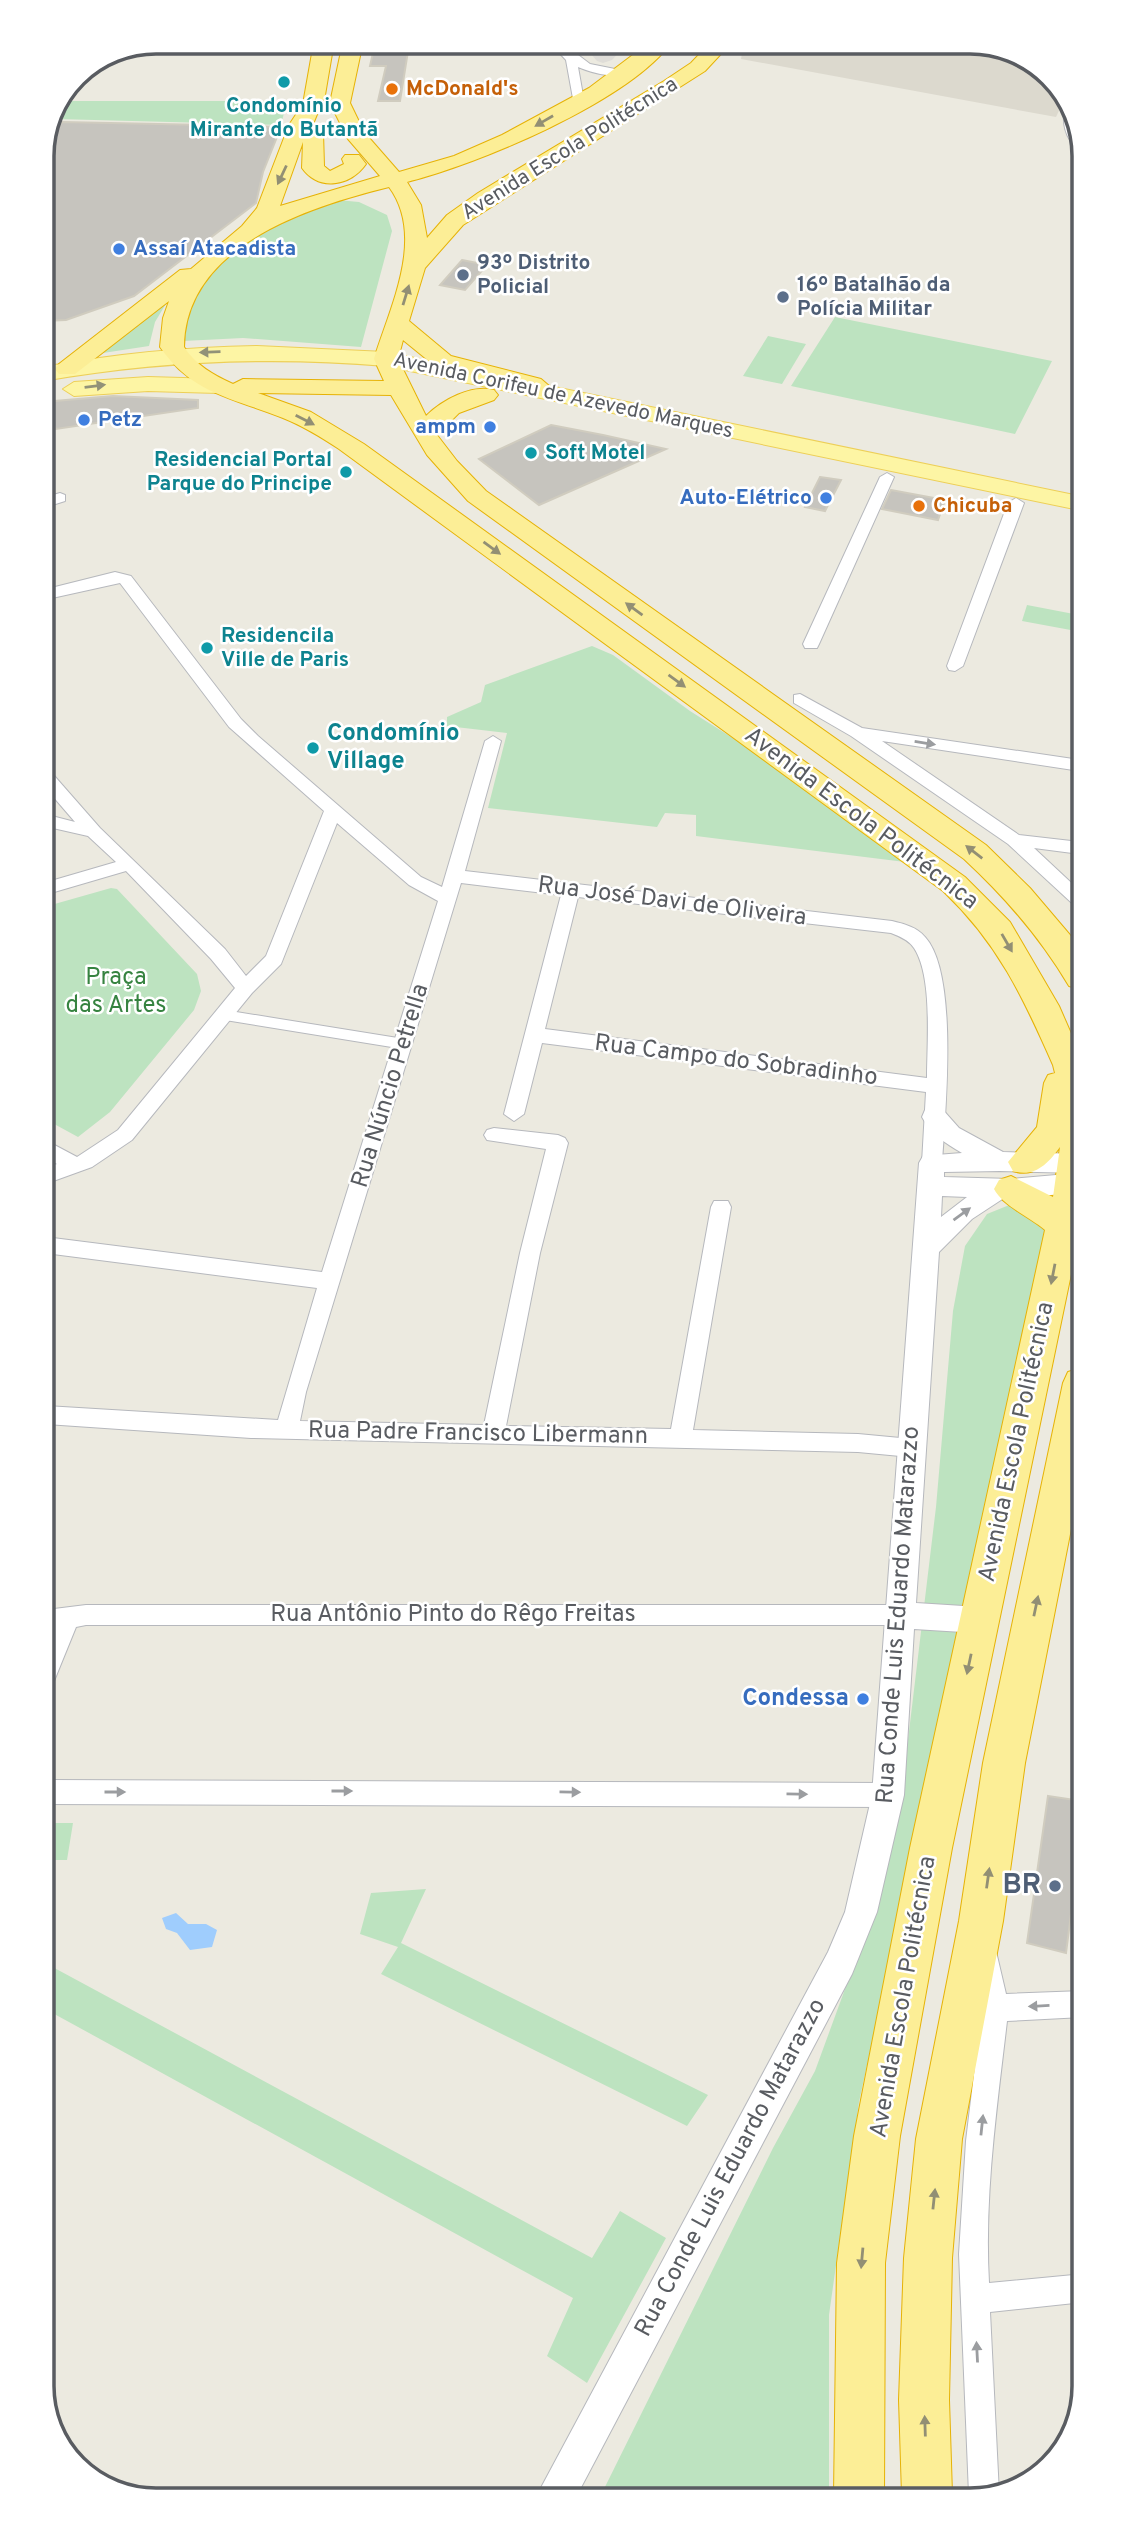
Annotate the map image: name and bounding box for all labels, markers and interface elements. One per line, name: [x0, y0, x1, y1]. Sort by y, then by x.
street label: Avenida Escola Politécnica: [457, 71, 683, 227]
marker: Condomínio Mirante do Butantã: [276, 74, 292, 90]
place label: McDonald's: [406, 76, 519, 103]
marker: McDonald's: [384, 81, 400, 97]
place label: Condomínio Mirante do Butantã: [190, 93, 378, 144]
one-way arrow: [535, 114, 554, 127]
one-way arrow: [276, 165, 288, 185]
place label: Assaí Atacadista: [133, 236, 296, 263]
marker: Assaí Atacadista: [111, 241, 127, 257]
place label: 93º Distrito Policial: [477, 250, 590, 301]
marker: 93º Distrito Policial: [455, 267, 471, 283]
place label: 16º Batalhão da Polícia Militar: [797, 272, 950, 323]
one-way arrow: [401, 284, 411, 305]
marker: 16º Batalhão da Polícia Militar: [775, 289, 791, 305]
one-way arrow: [199, 347, 221, 358]
street label: Avenida Corifeu de Azevedo Marques: [391, 347, 735, 445]
one-way arrow: [85, 381, 107, 392]
place label: Petz: [98, 407, 142, 434]
marker: Petz: [76, 412, 92, 428]
one-way arrow: [295, 414, 315, 425]
place label: ampm: [415, 414, 476, 441]
marker: ampm: [482, 419, 498, 435]
place label: Soft Motel: [545, 440, 645, 467]
marker: Soft Motel: [523, 445, 539, 461]
place label: Residencial Portal Parque do Principe: [147, 447, 332, 498]
marker: Residencial Portal Parque do Principe: [338, 464, 354, 480]
place label: Auto-Elétrico: [680, 485, 812, 512]
marker: Auto-Elétrico: [818, 490, 834, 506]
place label: Chicuba: [933, 493, 1012, 520]
marker: Chicuba: [911, 498, 927, 514]
one-way arrow: [483, 541, 501, 555]
one-way arrow: [625, 602, 643, 616]
place label: Residencila Ville de Paris: [221, 623, 349, 674]
marker: Residencila Ville de Paris: [199, 640, 215, 656]
one-way arrow: [668, 674, 686, 688]
place label: Condomínio Village: [327, 719, 460, 777]
street label: Avenida Escola Politécnica: [738, 721, 984, 917]
one-way arrow: [914, 738, 936, 749]
marker: Condomínio Village: [305, 740, 321, 756]
one-way arrow: [965, 844, 983, 859]
street label: Rua José Davi de Oliveira: [536, 871, 808, 933]
one-way arrow: [1001, 933, 1013, 953]
park label: Praça das Artes: [66, 963, 166, 1021]
street label: Rua Núncio Petrella: [346, 980, 436, 1192]
street label: Rua Campo do Sobradinho: [593, 1029, 879, 1093]
one-way arrow: [953, 1207, 972, 1221]
one-way arrow: [1047, 1263, 1058, 1285]
street label: Avenida Escola Politécnica: [973, 1299, 1061, 1585]
street label: Rua Padre Francisco Libermann: [308, 1416, 648, 1452]
street label: Rua Conde Luis Eduardo Matarazzo: [871, 1425, 927, 1805]
one-way arrow: [1030, 1595, 1041, 1617]
street label: Rua Antônio Pinto do Rêgo Freitas: [270, 1600, 636, 1630]
one-way arrow: [964, 1653, 975, 1675]
place label: Condessa: [742, 1684, 849, 1714]
marker: Condessa: [855, 1691, 871, 1707]
one-way arrow: [332, 1785, 354, 1797]
one-way arrow: [104, 1786, 126, 1798]
one-way arrow: [559, 1786, 581, 1798]
one-way arrow: [787, 1788, 809, 1800]
street label: Avenida Escola Politécnica: [864, 1854, 944, 2140]
one-way arrow: [982, 1867, 993, 1889]
place label: BR: [1002, 1868, 1041, 1904]
marker: BR: [1047, 1878, 1063, 1894]
street label: Rua Conde Luis Eduardo Matarazzo: [629, 1994, 833, 2342]
one-way arrow: [1028, 2000, 1050, 2011]
one-way arrow: [976, 2114, 987, 2136]
one-way arrow: [928, 2188, 939, 2210]
one-way arrow: [856, 2247, 867, 2269]
one-way arrow: [971, 2341, 982, 2363]
one-way arrow: [919, 2415, 930, 2437]

